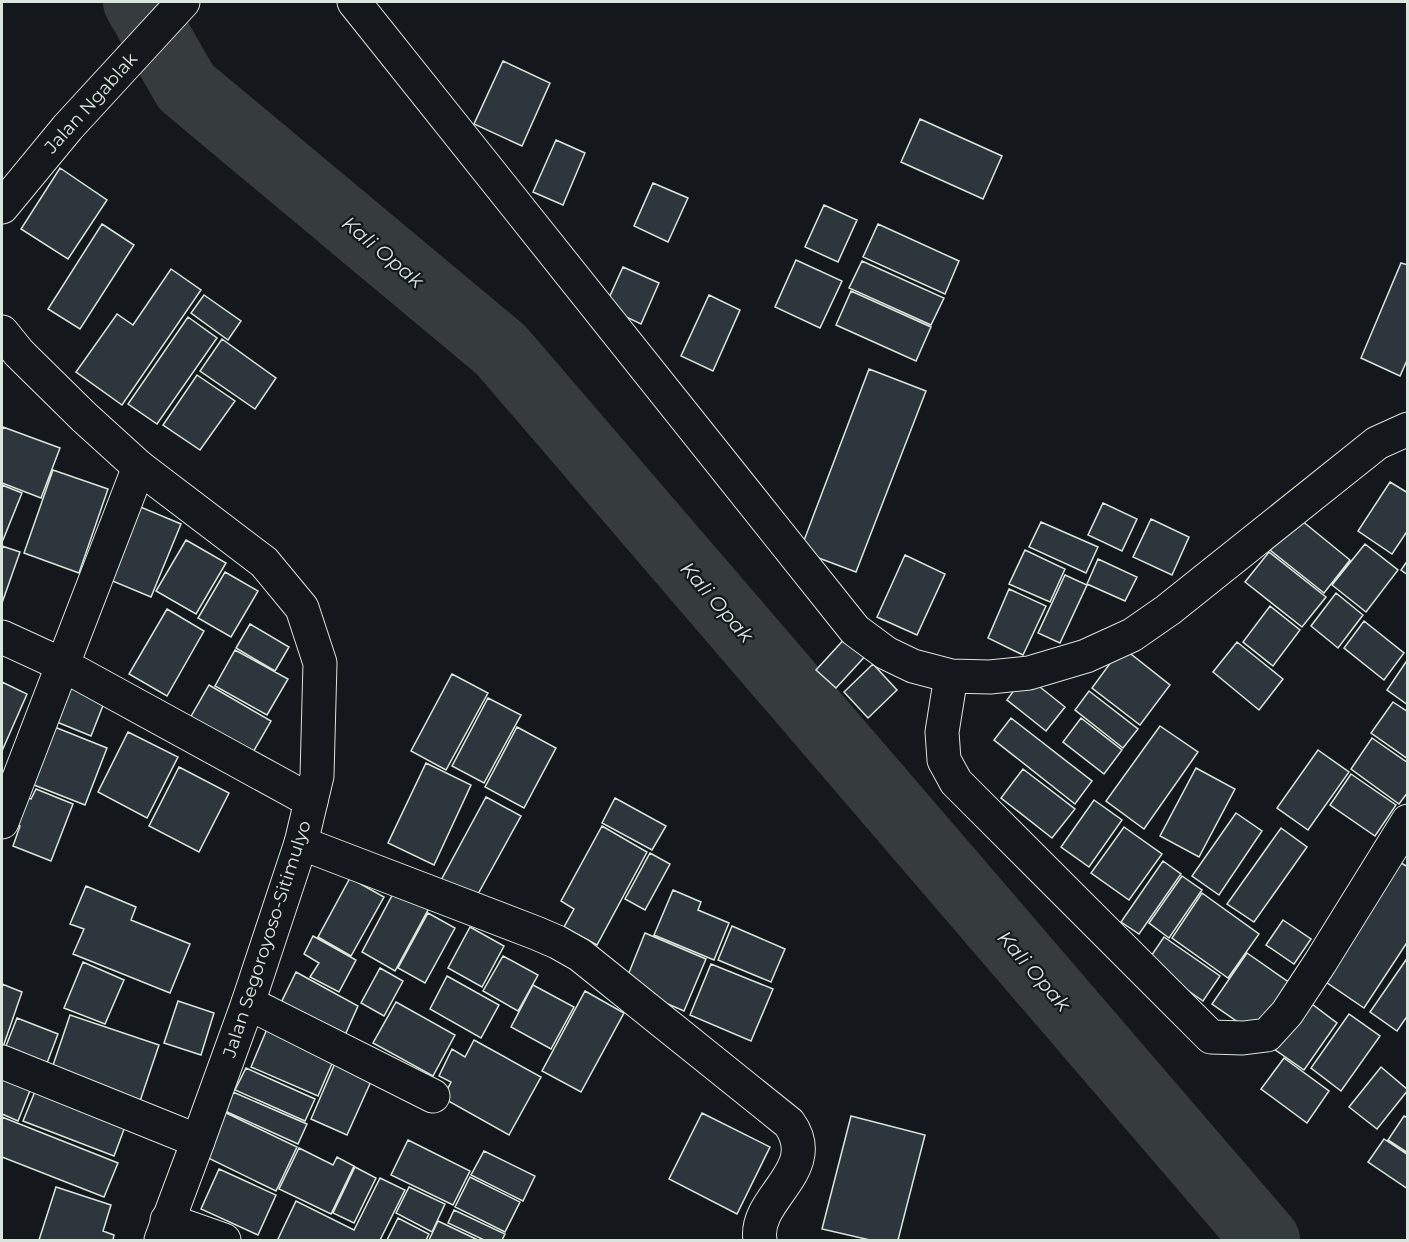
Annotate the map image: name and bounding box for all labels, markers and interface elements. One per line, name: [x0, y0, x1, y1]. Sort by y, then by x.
street label: Jalan Ngablak: [39, 48, 142, 159]
water label: Kali Opak: [337, 211, 430, 294]
water label: Kali Opak: [675, 557, 759, 648]
street label: Jalan Segoroyoso-Sitimulyo: [218, 818, 316, 1061]
water label: Kali Opak: [992, 926, 1076, 1017]

